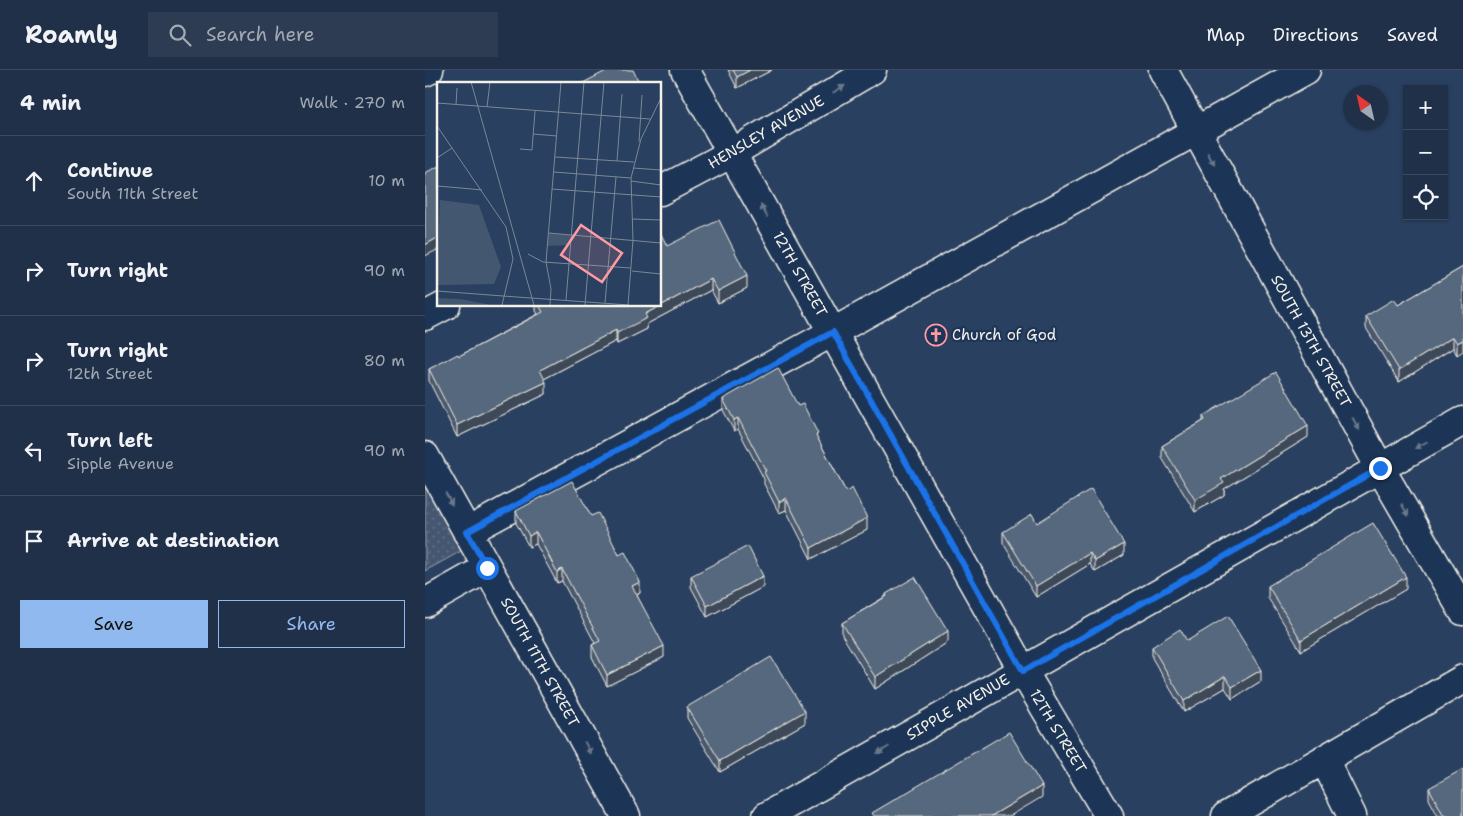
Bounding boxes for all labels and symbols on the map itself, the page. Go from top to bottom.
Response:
inset map [437,82,661,306]
one-way arrow [833,85,846,94]
north arrow [1343,85,1388,130]
street label: HENSLEY AVENUE [704,91,828,173]
one-way arrow [1207,152,1216,165]
one-way arrow [760,204,769,218]
street label: 12TH STREET [768,228,832,320]
street label: SOUTH 13TH STREET [1266,271,1356,411]
church icon: Church of God [924,323,948,347]
place label: Church of God [952,325,1057,345]
one-way arrow [1352,418,1361,431]
one-way arrow [1414,441,1427,450]
route end [1369,457,1392,480]
one-way arrow [445,492,453,506]
one-way arrow [1400,504,1409,517]
route start [476,557,499,580]
street label: SOUTH 11TH STREET [496,594,584,730]
street label: SIPPLE AVENUE [903,669,1013,745]
street label: 12TH STREET [1025,685,1091,777]
one-way arrow [583,741,592,755]
one-way arrow [876,746,891,754]

